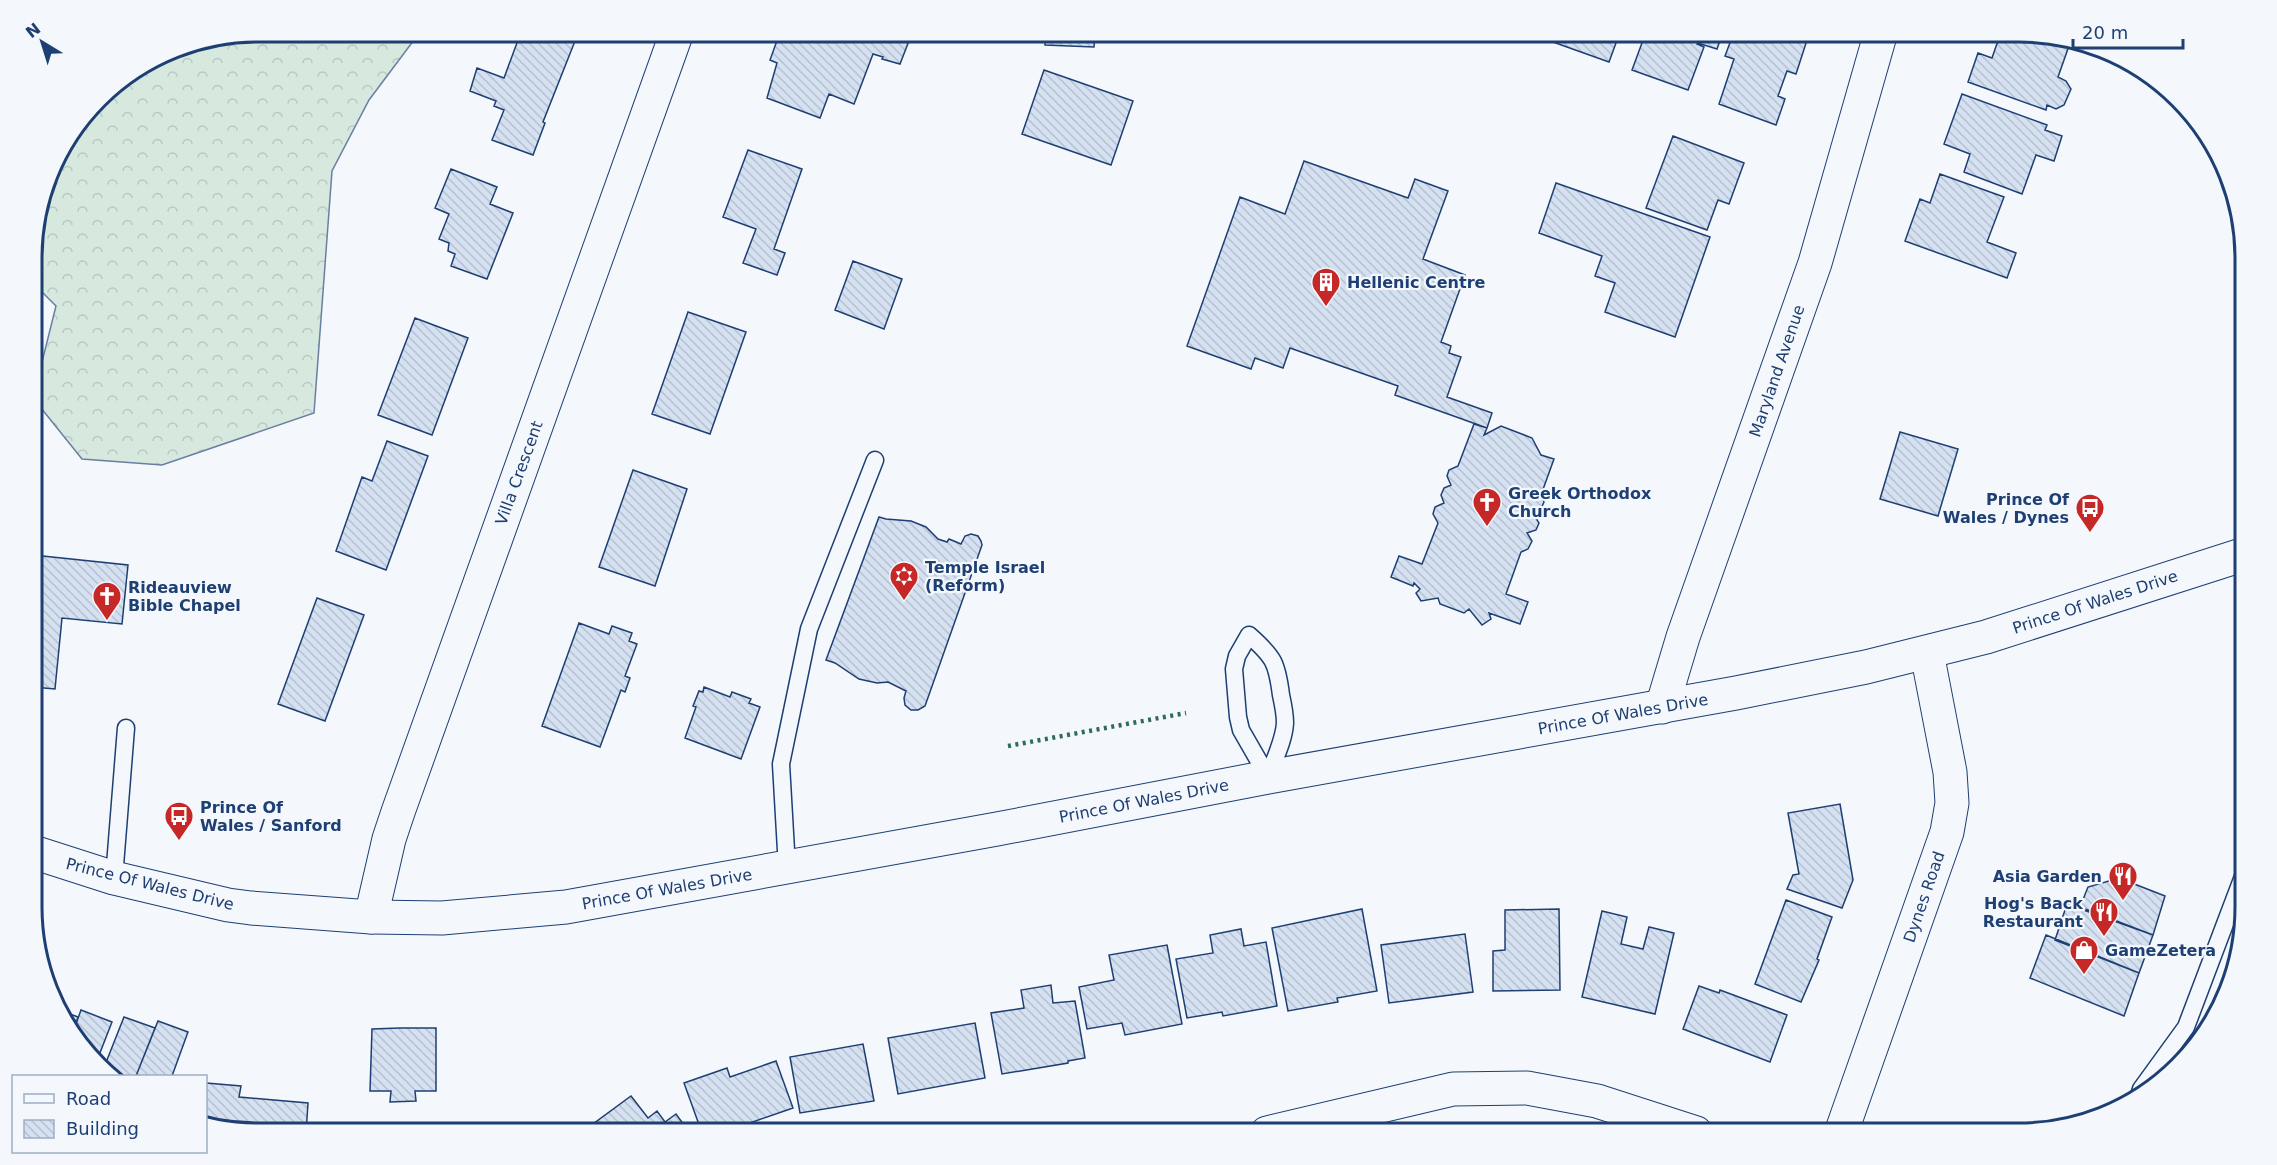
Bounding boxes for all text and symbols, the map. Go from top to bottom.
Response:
north arrow [12,12,72,72]
scale bar [2073,12,2182,50]
text: N [22,19,44,42]
text: 20 m [2082,22,2128,43]
building icon: Hellenic Centre [1310,266,1342,308]
place label: Hellenic Centre [1347,273,1486,292]
street label: Maryland Avenue [1745,302,1809,440]
street label: Villa Crescent [491,418,547,528]
place label: Greek Orthodox Church [1508,484,1652,521]
church icon: Greek Orthodox Church [1471,486,1503,528]
place label: Prince Of Wales / Dynes [1943,490,2070,527]
bus stop icon: Prince Of Wales / Dynes [2074,492,2106,534]
place label: Temple Israel (Reform) [925,558,1045,595]
synagogue icon: Temple Israel (Reform) [888,560,920,602]
street label: Prince Of Wales Drive [2010,566,2180,638]
place label: Rideauview Bible Chapel [128,578,241,615]
church icon: Rideauview Bible Chapel [91,580,123,622]
street label: Prince Of Wales Drive [1536,690,1710,738]
street label: Prince Of Wales Drive [1057,775,1231,827]
place label: Prince Of Wales / Sanford [200,798,342,835]
bus stop icon: Prince Of Wales / Sanford [163,800,195,842]
street label: Dynes Road [1899,849,1949,945]
street label: Prince Of Wales Drive [64,854,236,914]
restaurant icon: Asia Garden [2107,860,2139,902]
street label: Prince Of Wales Drive [580,865,754,913]
place label: Asia Garden [1993,867,2102,886]
place label: Hog's Back Restaurant [1983,894,2083,931]
restaurant icon: Hog's Back Restaurant [2088,896,2120,938]
shop icon: GameZetera [2068,934,2100,976]
place label: GameZetera [2105,941,2216,960]
legend [12,1075,207,1153]
text: Road [66,1088,111,1109]
text: Building [66,1118,139,1139]

